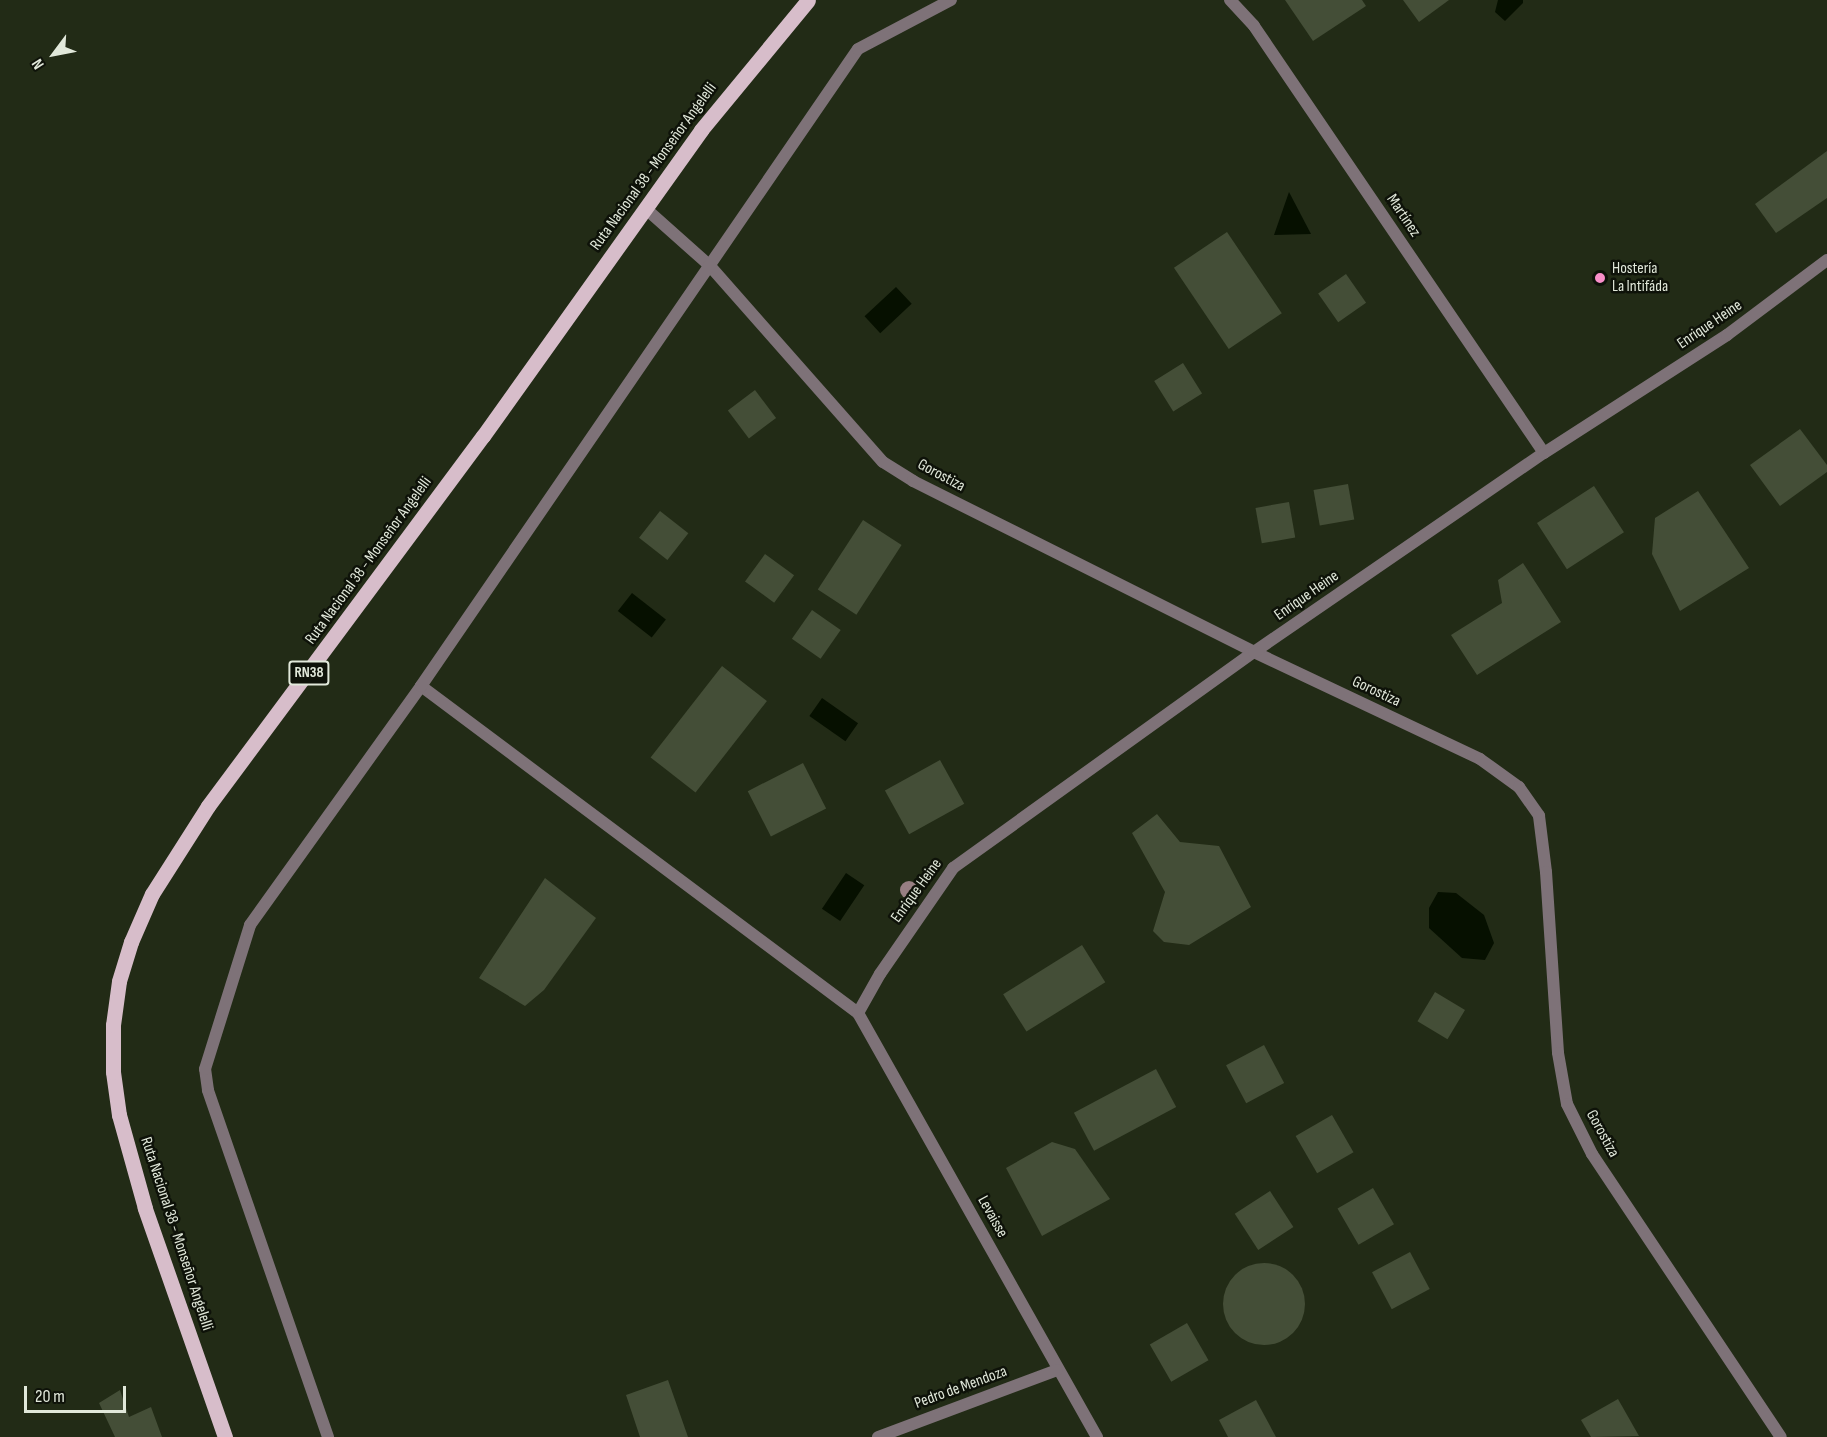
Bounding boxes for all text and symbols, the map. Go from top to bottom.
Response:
north arrow [24,24,84,84]
text: N [28,55,49,72]
street label: Ruta Nacional 38 - Monseñor Angelelli [587,80,721,254]
street label: Martínez [1382,191,1424,241]
place label: Hostería La Intifáda [1612,259,1668,297]
marker: Hostería La Intifáda [1593,271,1607,285]
street label: Enrique Heine [1674,296,1746,354]
street label: Gorostiza [914,456,968,496]
street label: Ruta Nacional 38 - Monseñor Angelelli [302,474,436,648]
street label: Enrique Heine [1271,567,1343,625]
road number: RN38 [288,661,330,685]
street label: Gorostiza [1349,672,1403,712]
street label: Enrique Heine [887,855,947,927]
street label: Gorostiza [1581,1107,1623,1161]
street label: Ruta Nacional 38 - Monseñor Angelelli [136,1135,216,1333]
street label: Levaisse [973,1193,1011,1241]
street label: Pedro de Mendoza [912,1362,1010,1414]
scale bar [27,1374,129,1412]
text: 20 m [35,1386,65,1407]

